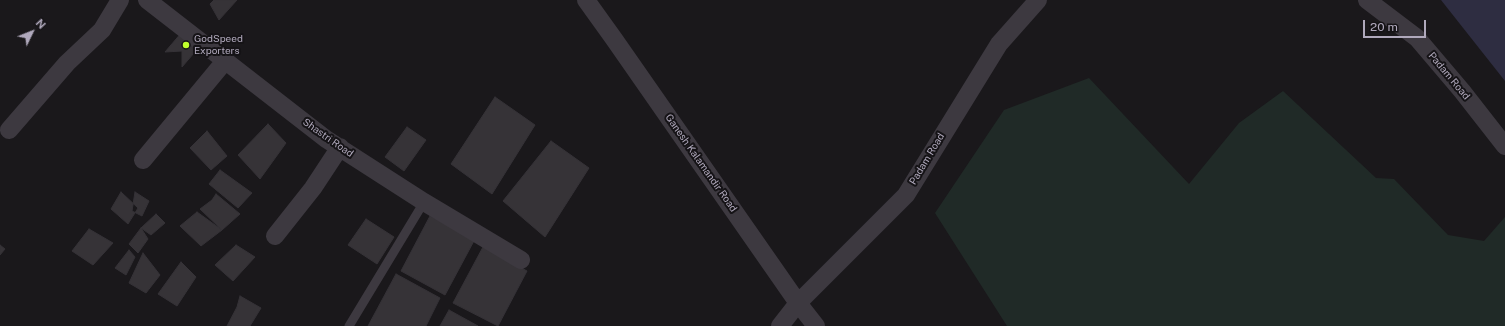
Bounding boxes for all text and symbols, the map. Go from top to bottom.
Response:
north arrow [12,12,52,52]
scale bar [1365,12,1428,38]
text: N [33,17,48,31]
text: 20 m [1370,20,1398,34]
place label: GodSpeed Exporters [194,33,243,56]
marker: GodSpeed Exporters [181,40,191,50]
street label: Padam Road [1426,50,1472,102]
street label: Ganesh Kalamandir Road [663,112,739,214]
street label: Shastri Road [300,116,356,160]
street label: Padam Road [907,131,947,187]

